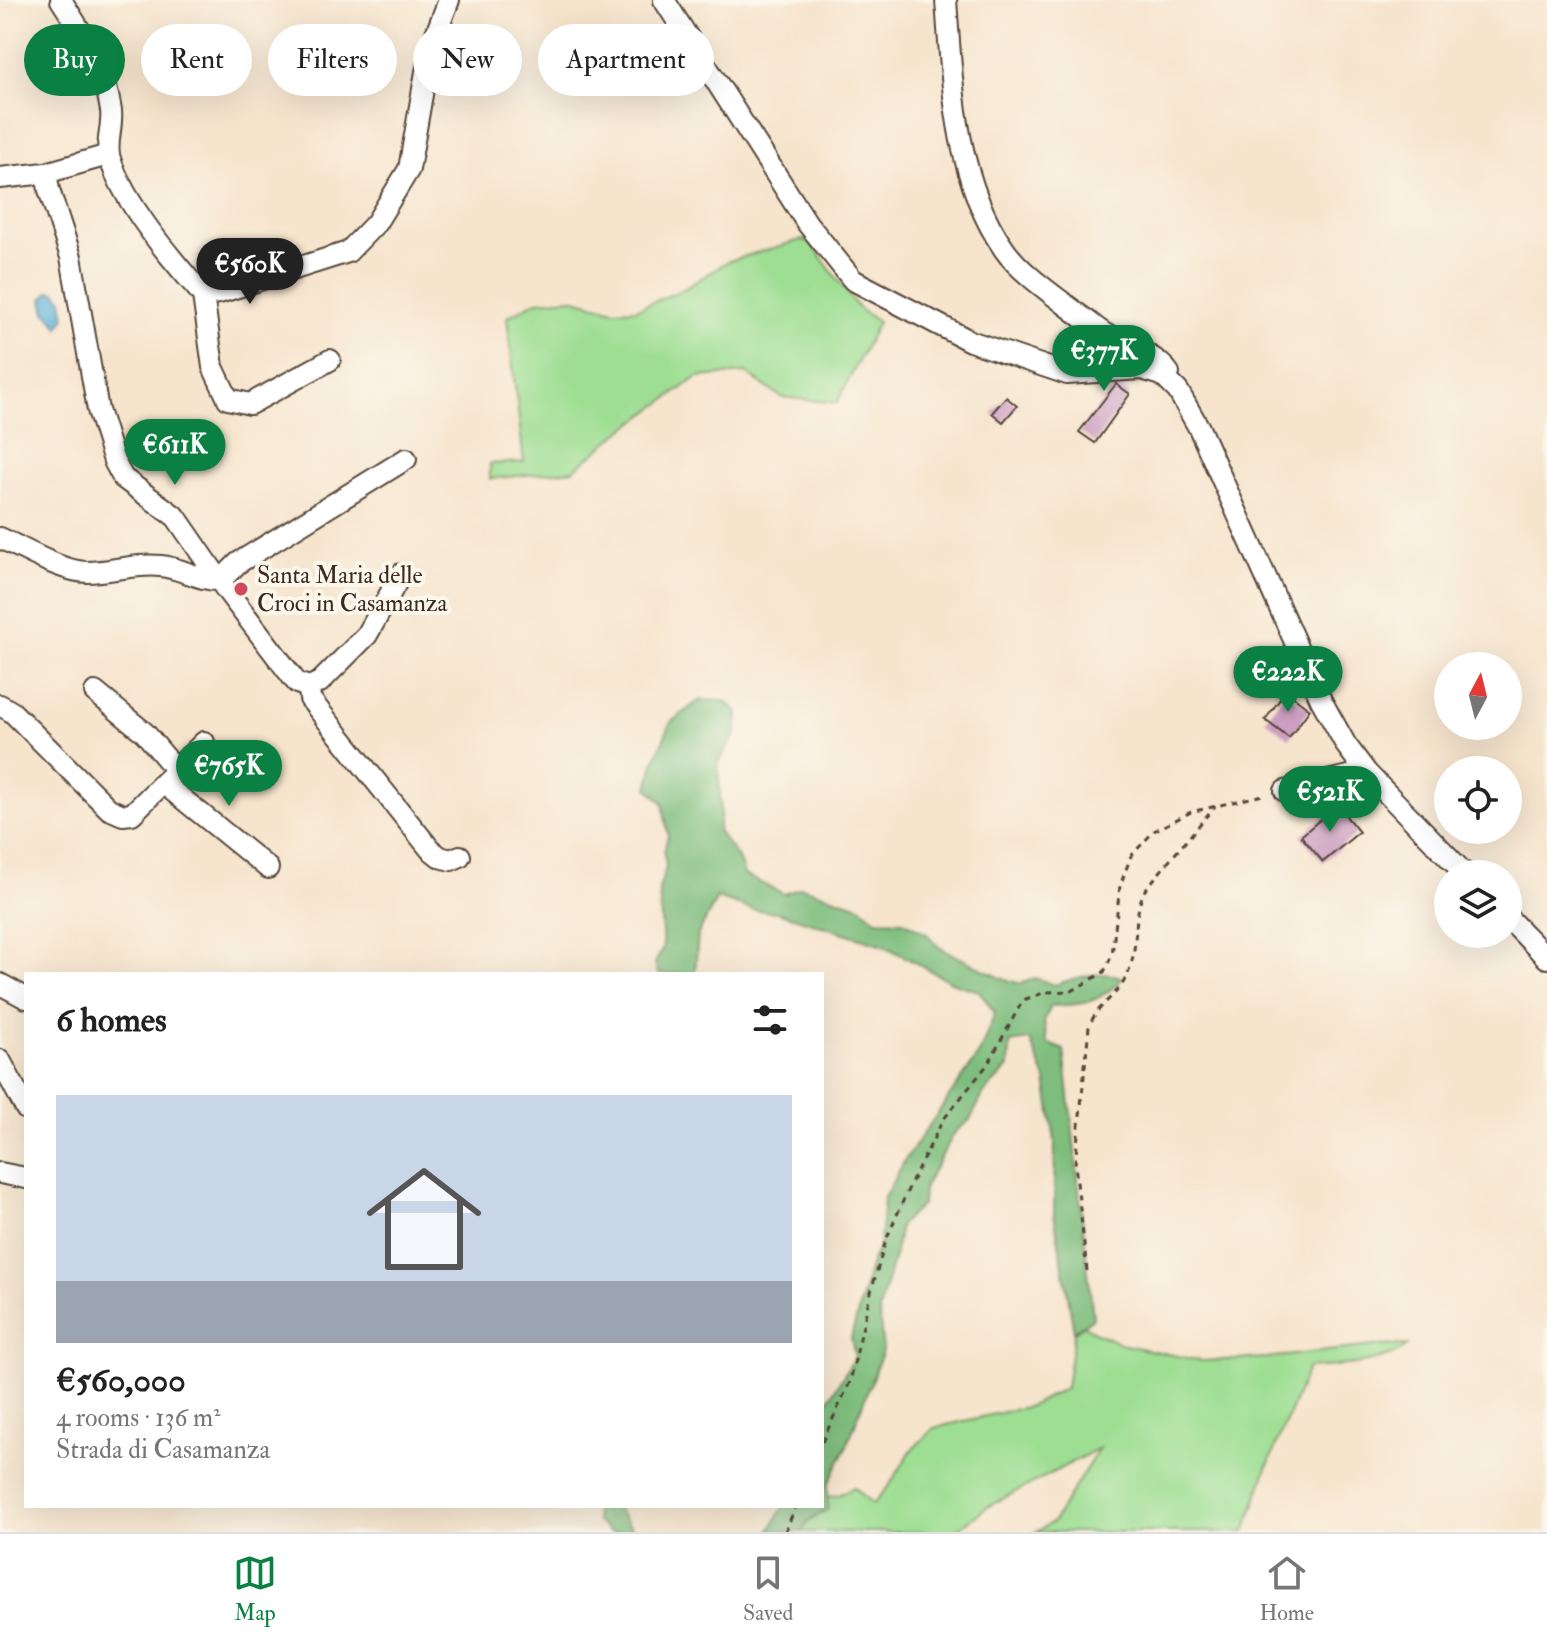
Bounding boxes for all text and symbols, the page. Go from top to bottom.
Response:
chip: Buy [24,24,125,96]
chip: Rent [141,24,252,96]
chip: Filters [268,24,397,96]
chip: New [413,24,522,96]
chip: Apartment [538,24,714,96]
pin: €560K [194,238,306,306]
text: €560K [214,248,286,280]
pin: €377K [1048,325,1160,393]
text: €377K [1070,335,1138,367]
pin: €611K [119,419,231,487]
text: €611K [143,429,207,461]
place label: Santa Maria delle Croci in Casamanza [257,560,449,619]
marker: Santa Maria delle Croci in Casamanza [232,580,250,598]
pin: €222K [1232,646,1344,714]
north arrow [1434,652,1522,740]
map controls [1434,652,1522,948]
text: €222K [1252,656,1324,688]
pin: €765K [173,740,285,808]
text: €765K [194,750,264,782]
button: locate [1434,756,1522,844]
pin: €521K [1274,766,1386,834]
text: €521K [1296,776,1364,808]
button: layers [1434,860,1522,948]
icon: filters [748,998,792,1042]
text: 6 homes [56,999,167,1042]
icon: home [352,1147,496,1291]
text: €560,000 [56,1359,186,1402]
text: 4 rooms · 136 m² [56,1402,221,1434]
text: Strada di Casamanza [56,1434,270,1466]
tab: Map [233,1551,277,1627]
tab: Saved [743,1551,793,1627]
tab: Home [1259,1551,1314,1627]

